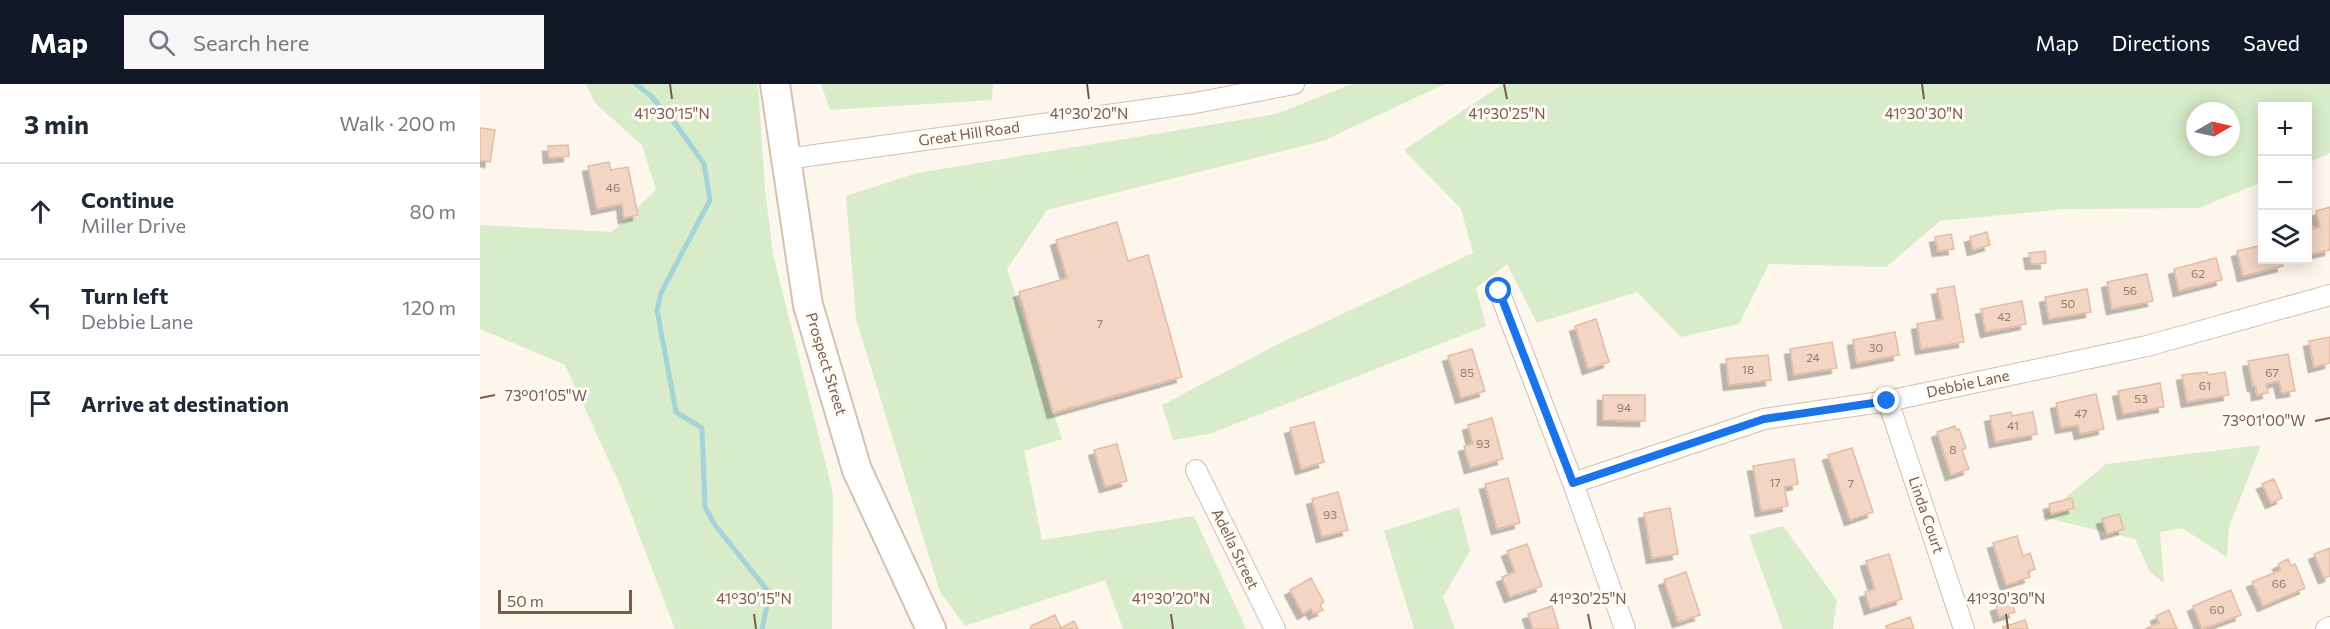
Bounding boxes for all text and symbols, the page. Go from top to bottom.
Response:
search box [124,15,544,69]
text: Map [30,25,88,59]
icon: search [145,26,178,59]
text: Search here [193,29,309,56]
text: Map [2036,30,2079,55]
text: Directions [2112,30,2210,55]
text: Saved [2243,30,2300,55]
north arrow [2186,102,2240,156]
map controls [2258,102,2312,264]
button: + [2258,102,2312,156]
text: 41°30'15"N [634,104,710,122]
text: 41°30'20"N [1050,104,1128,122]
text: 41°30'25"N [1468,104,1546,122]
text: 41°30'30"N [1885,104,1963,122]
text: 3 min [24,108,89,139]
text: Walk · 200 m [339,111,456,135]
street label: Great Hill Road [917,117,1021,149]
button: − [2258,156,2312,210]
house number: 46 [606,180,620,194]
text: Continue [81,186,174,213]
icon: ahead [24,195,57,228]
text: 80 m [410,199,456,223]
button: layers [2258,210,2312,264]
text: Miller Drive [81,213,186,237]
house number: 62 [2191,266,2205,280]
route start [1485,277,1511,303]
text: Turn left [81,282,168,309]
house number: 56 [2123,283,2137,297]
icon: left [24,291,57,324]
text: 120 m [402,295,456,319]
house number: 50 [2061,296,2076,310]
text: Debbie Lane [81,309,193,333]
house number: 42 [1997,309,2011,323]
street label: Prospect Street [803,310,851,417]
house number: 7 [1097,316,1103,330]
house number: 30 [1869,340,1884,354]
house number: 24 [1806,350,1820,364]
house number: 18 [1742,362,1754,376]
house number: 85 [1460,365,1474,379]
street label: Debbie Lane [1925,365,2011,401]
house number: 67 [2265,365,2279,379]
house number: 61 [2199,378,2211,392]
text: 73°01'05"W [505,386,587,404]
icon: arrive [24,387,57,420]
route end [1873,387,1899,413]
text: Arrive at destination [81,390,289,417]
house number: 53 [2134,391,2148,405]
house number: 94 [1617,400,1631,414]
house number: 47 [2074,406,2088,420]
text: 73°01'00"W [2222,411,2306,429]
house number: 41 [2007,418,2019,432]
house number: 93 [1476,436,1490,450]
house number: 8 [1949,442,1957,456]
street label: Linda Court [1905,474,1949,556]
house number: 17 [1769,475,1781,489]
house number: 7 [1848,476,1854,490]
street label: Adella Street [1209,505,1263,592]
house number: 93 [1323,507,1337,521]
house number: 66 [2272,576,2286,590]
scale bar [498,587,632,614]
text: 41°30'15"N [716,589,792,607]
text: 41°30'20"N [1132,589,1210,607]
text: 41°30'25"N [1549,589,1627,607]
text: 41°30'30"N [1967,589,2045,607]
text: 50 m [507,591,544,610]
house number: 60 [2209,602,2225,616]

